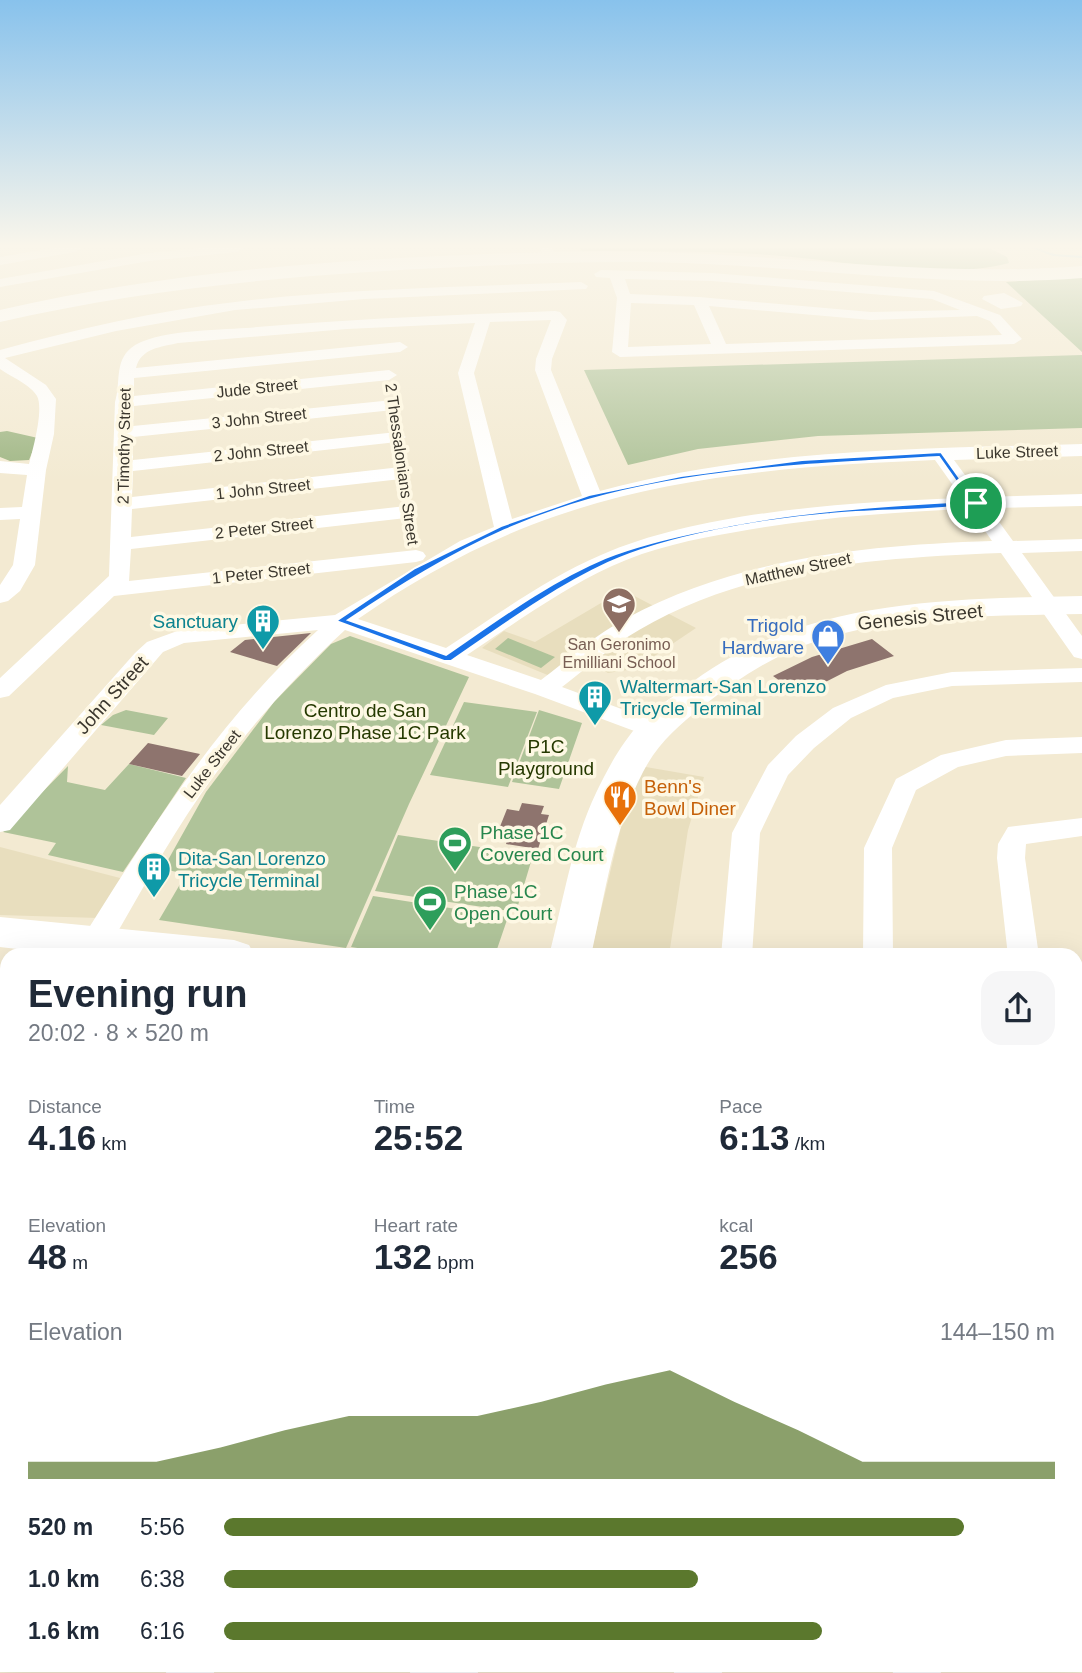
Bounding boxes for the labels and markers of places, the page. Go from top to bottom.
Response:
pin [946,473,1006,533]
school or university icon: San Geronimo Emilliani School [600,585,638,634]
building icon: Sanctuary [244,602,282,651]
place label: Sanctuary [152,611,238,632]
place label: Trigold Hardware [722,615,804,658]
shop icon: Trigold Hardware [809,617,847,666]
place label: San Geronimo Emilliani School [563,636,675,671]
place label: Waltermart-San Lorenzo Tricycle Terminal [620,676,826,719]
building icon: Waltermart-San Lorenzo Tricycle Terminal [576,678,614,727]
place label: Benn's Bowl Diner [644,776,737,819]
restaurant icon: Benn's Bowl Diner [601,778,639,827]
place label: Phase 1C Covered Court [480,822,604,865]
sports icon: Phase 1C Covered Court [436,824,474,873]
place label: Dita-San Lorenzo Tricycle Terminal [178,848,326,891]
building icon: Dita-San Lorenzo Tricycle Terminal [135,850,173,899]
place label: Phase 1C Open Court [454,881,553,924]
sports icon: Phase 1C Open Court [411,883,449,932]

